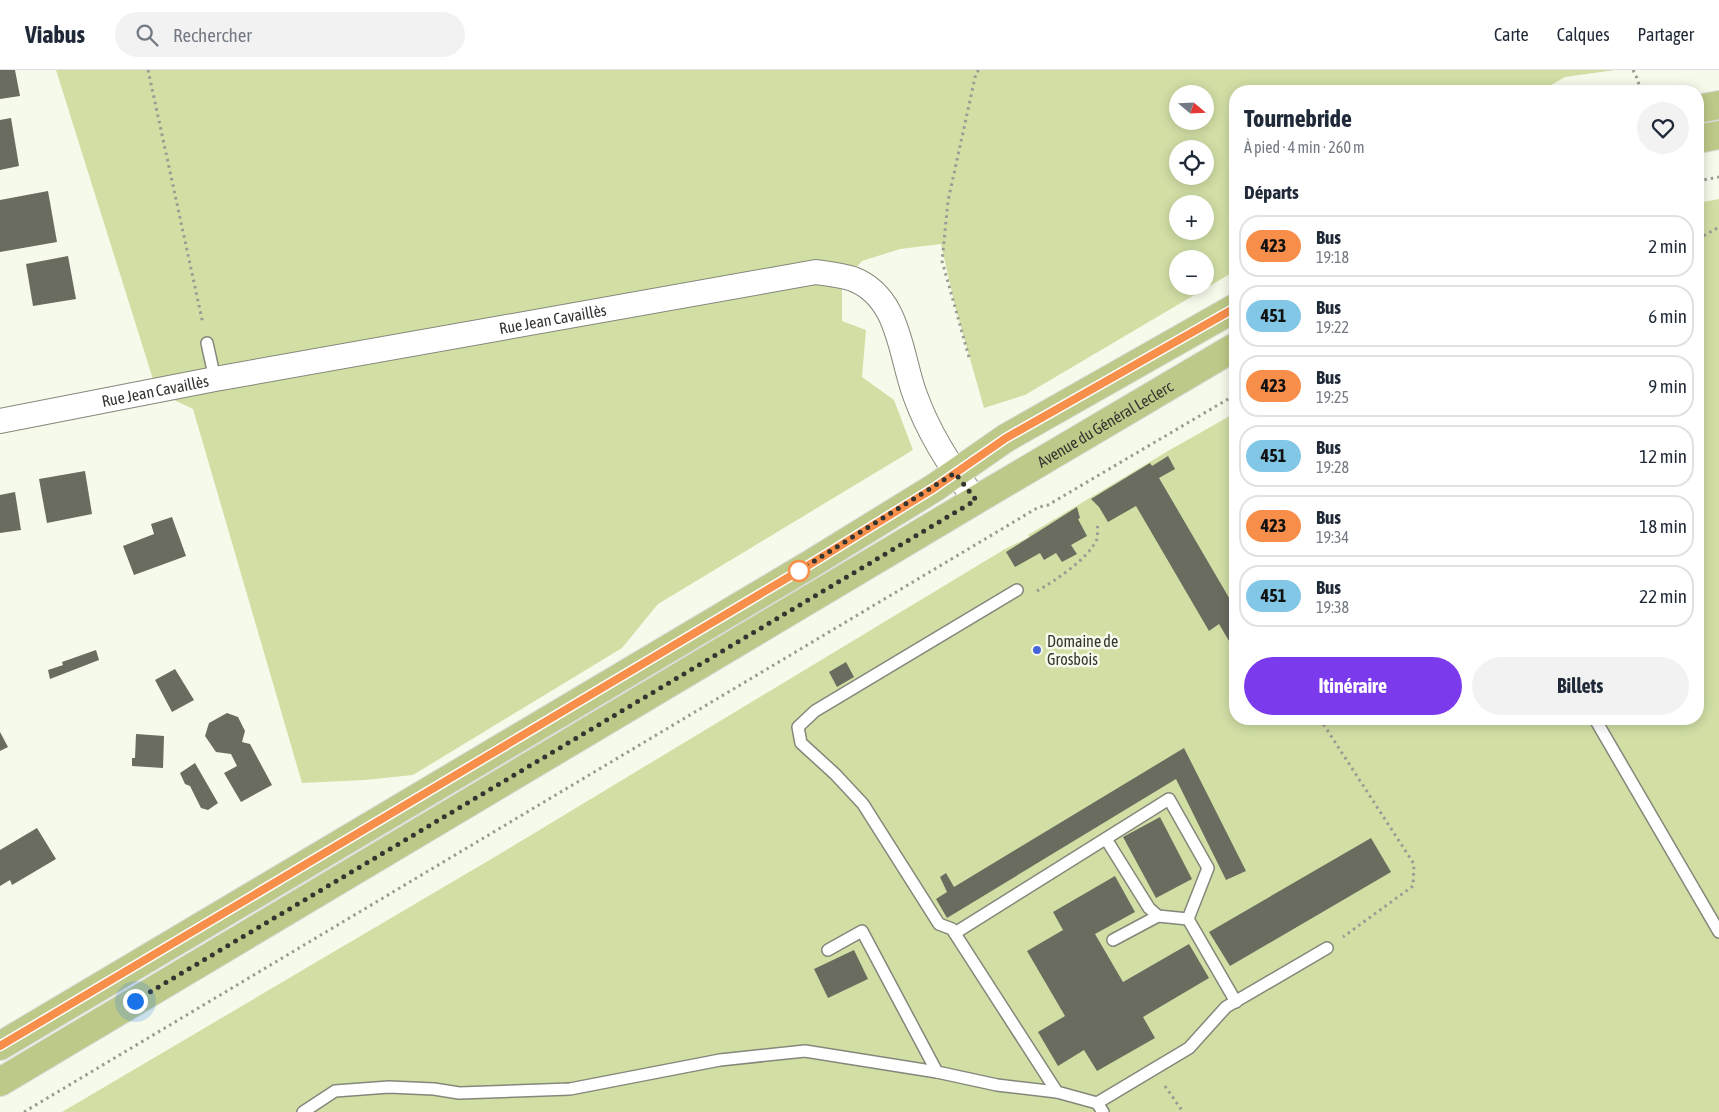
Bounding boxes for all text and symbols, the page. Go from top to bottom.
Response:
search box [115,12,465,57]
text: Viabus [25,21,85,48]
icon: search [133,21,161,49]
text: Rechercher [173,24,252,46]
text: Carte [1494,24,1529,45]
text: Calques [1557,24,1610,45]
text: Partager [1638,24,1694,45]
north arrow [1169,85,1214,130]
map controls [1169,85,1214,295]
button: heart [1637,102,1689,154]
text: Tournebride [1244,105,1352,132]
text: À pied · 4 min · 260 m [1244,138,1365,156]
button: locate [1169,140,1214,185]
text: Départs [1244,181,1299,203]
button: + [1169,195,1214,240]
text: Bus [1316,226,1341,248]
text: 423 [1261,235,1286,256]
text: 2 min [1648,235,1687,257]
text: 19:18 [1316,248,1349,266]
button: − [1169,250,1214,295]
text: Bus [1316,296,1341,318]
street label: Rue Jean Cavaillès [498,300,608,337]
text: 451 [1261,305,1286,326]
text: 6 min [1648,305,1687,327]
text: 19:22 [1316,318,1349,336]
text: Bus [1316,366,1341,388]
street label: Rue Jean Cavaillès [100,371,210,410]
text: 423 [1261,375,1286,396]
text: 9 min [1648,375,1687,397]
street label: Avenue du Général Leclerc [1034,377,1176,471]
text: 19:25 [1316,388,1349,406]
text: Bus [1316,436,1341,458]
text: 451 [1261,445,1286,466]
text: 12 min [1639,445,1687,467]
text: 19:28 [1316,458,1349,476]
text: Bus [1316,506,1341,528]
text: 423 [1261,515,1286,536]
text: 18 min [1639,515,1687,537]
text: 19:34 [1316,528,1349,546]
unlabelled marker [788,560,810,582]
text: Bus [1316,576,1341,598]
text: 451 [1261,585,1286,606]
text: 22 min [1639,585,1687,607]
text: 19:38 [1316,598,1349,616]
place label: Domaine de Grosbois [1047,632,1118,668]
marker: Domaine de Grosbois [1031,644,1043,656]
button: Itinéraire [1244,657,1462,715]
button: Billets [1472,657,1689,715]
your location [123,989,148,1014]

